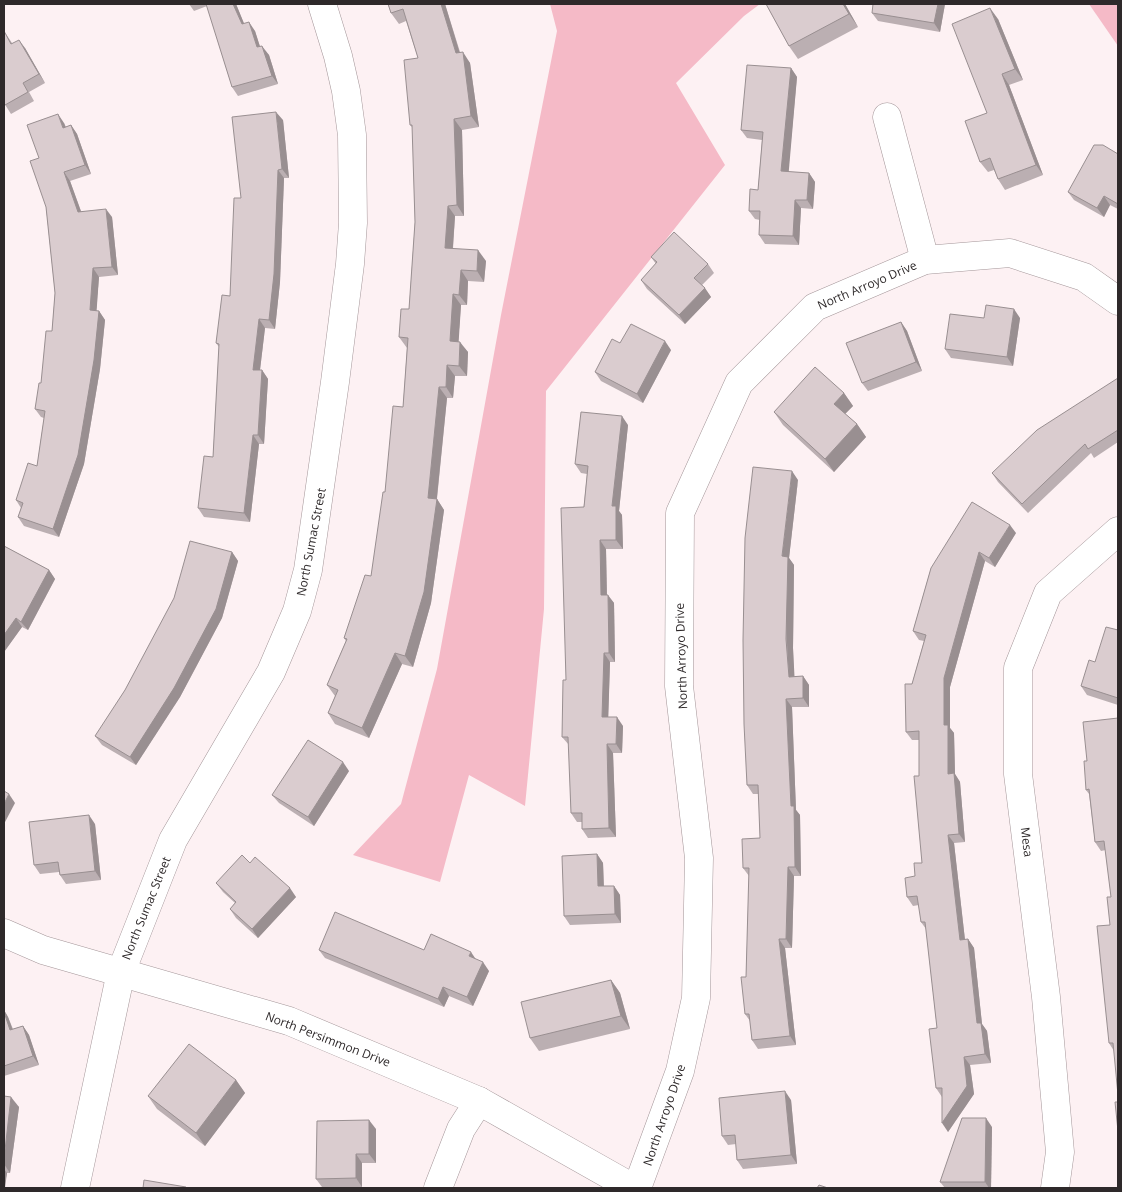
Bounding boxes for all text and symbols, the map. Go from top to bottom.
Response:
street label: North Arroyo Drive [815,256,919,314]
street label: North Sumac Street [292,486,330,598]
street label: North Arroyo Drive [671,602,691,709]
street label: Mesa [1017,826,1037,858]
street label: North Sumac Street [118,854,174,962]
street label: North Persimmon Drive [263,1007,393,1071]
street label: North Arroyo Drive [639,1062,689,1168]

